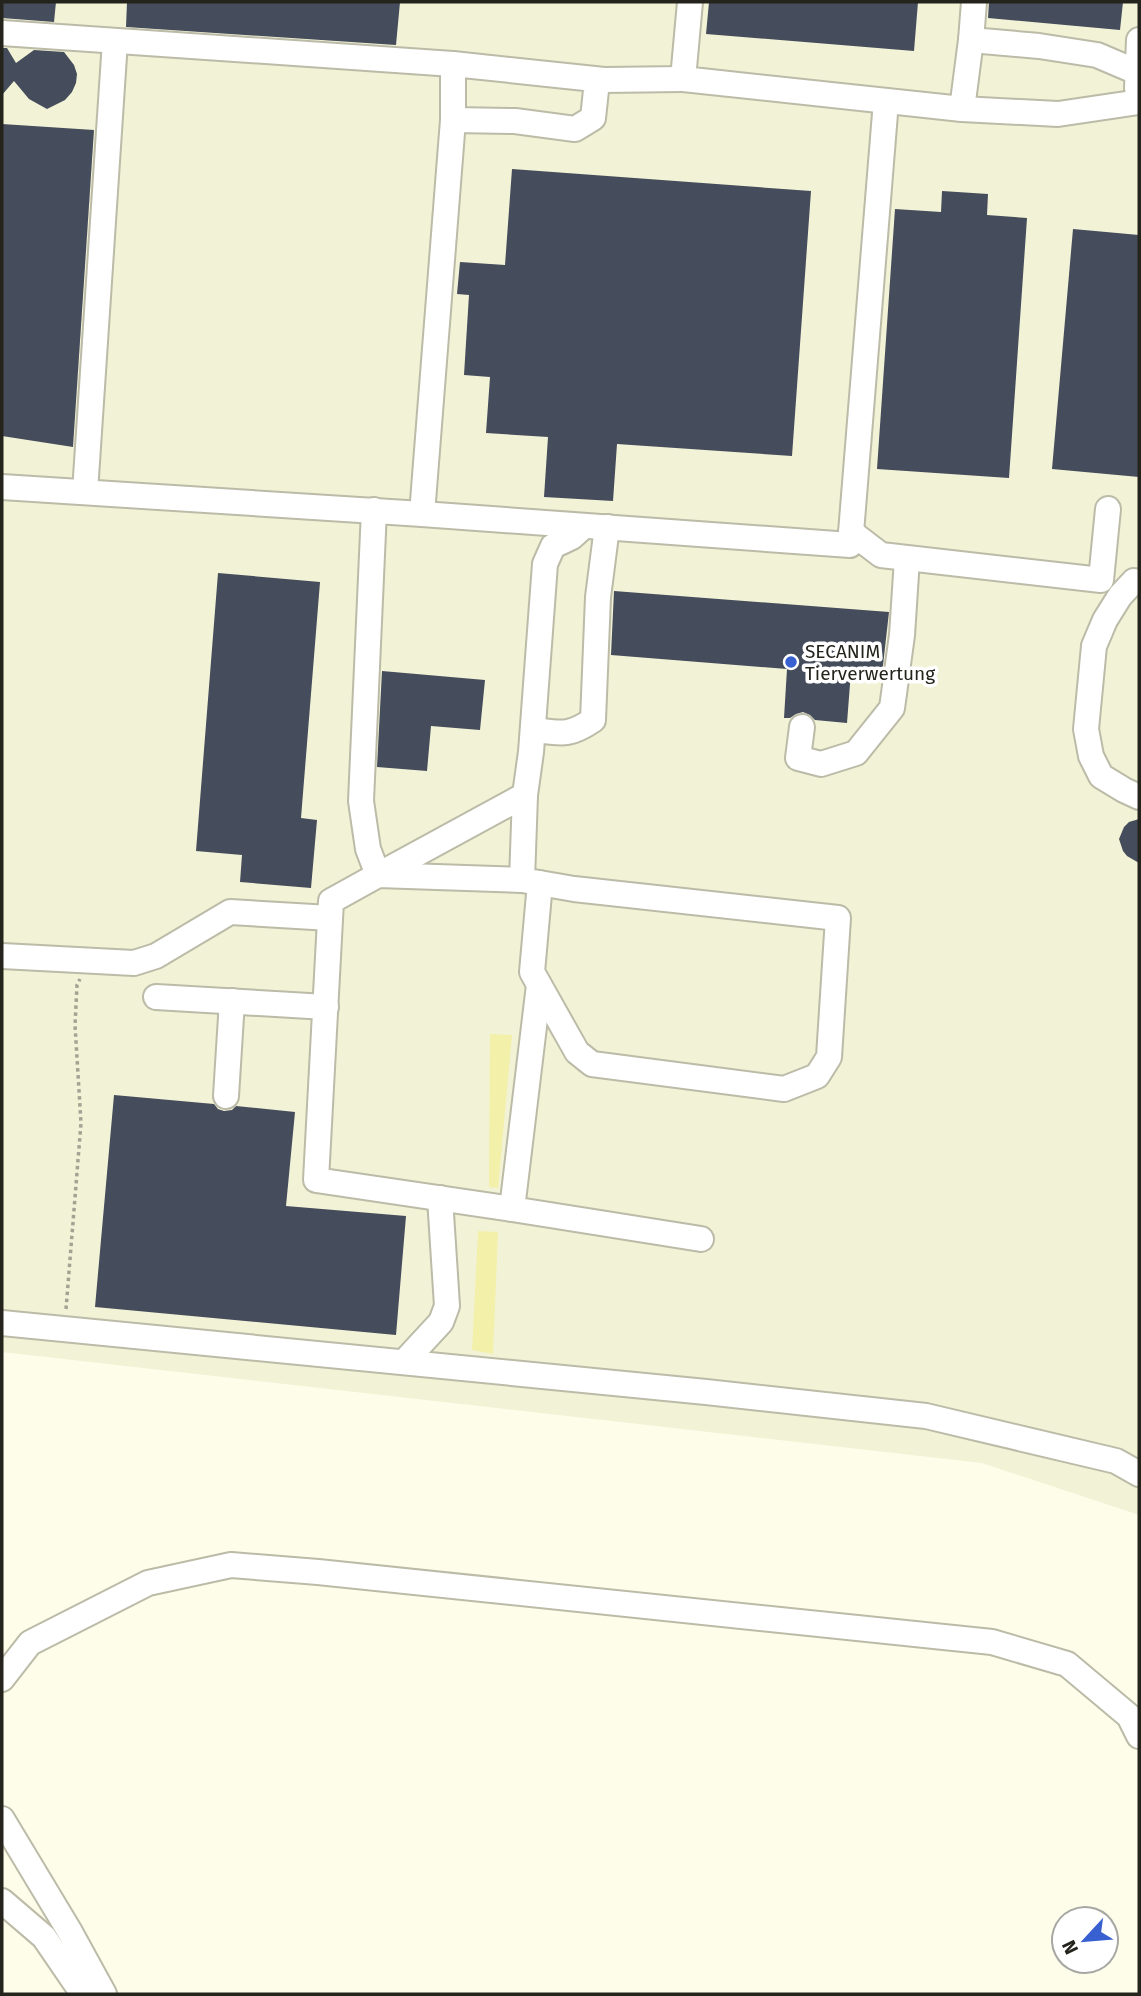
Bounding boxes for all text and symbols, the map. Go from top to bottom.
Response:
place label: SECANIM Tierverwertung [805,640,935,685]
marker: SECANIM Tierverwertung [783,654,799,670]
north arrow [1050,1905,1120,1975]
text: N [1057,1937,1083,1958]

